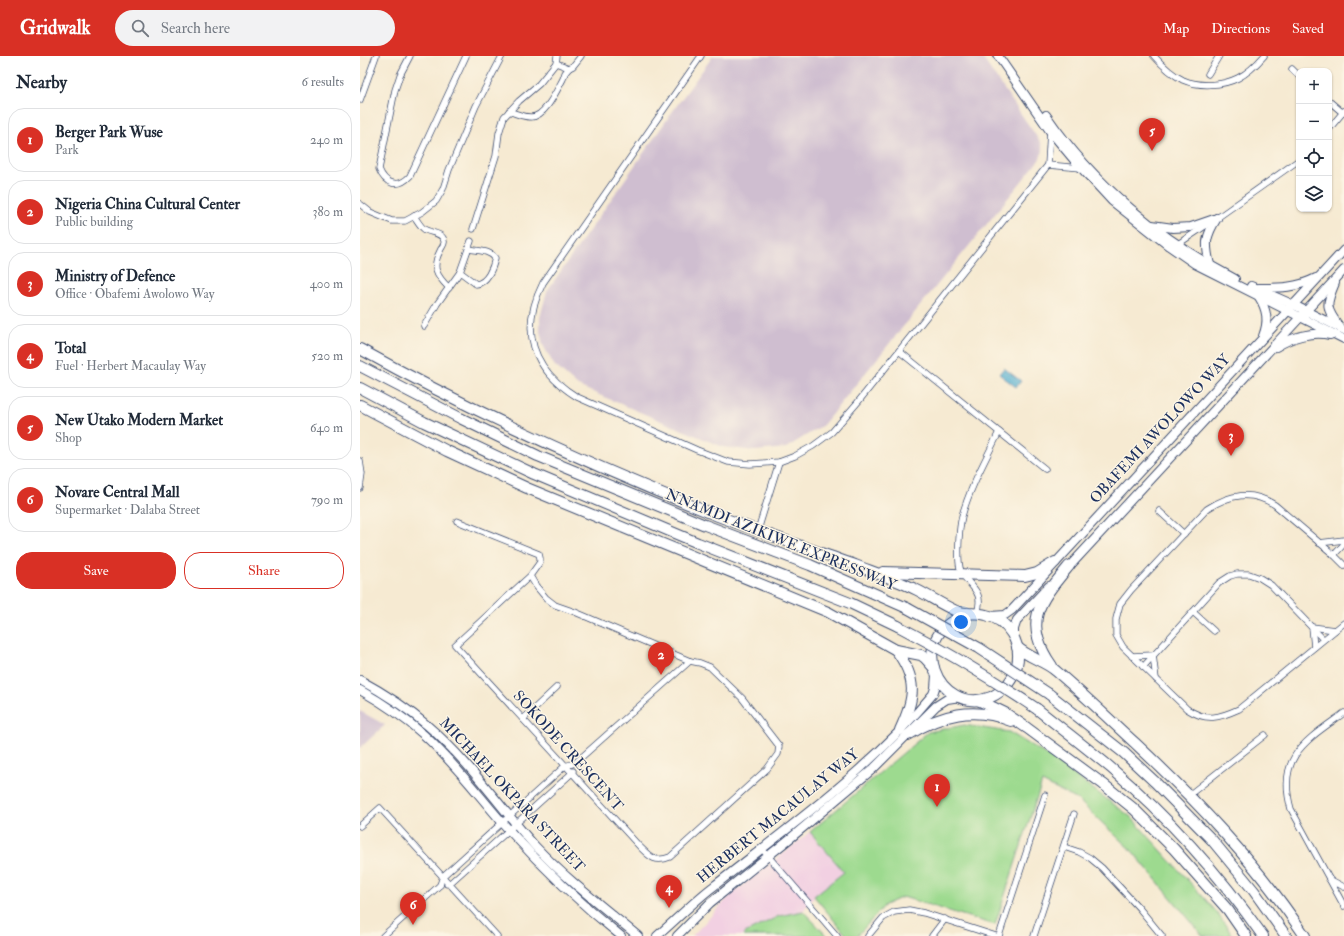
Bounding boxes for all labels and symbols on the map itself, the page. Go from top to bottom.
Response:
pin: 5 [1139,118,1165,151]
street label: OBAFEMI AWOLOWO WAY [1086,350,1235,508]
pin: 3 [1218,423,1244,456]
street label: NNAMDI AZIKIWE EXPRESSWAY [663,485,900,595]
your location [951,612,971,632]
pin: 2 [648,642,674,675]
street label: SOKODE CRESCENT [509,687,627,815]
street label: MICHAEL OKPARA STREET [435,714,589,876]
street label: HERBERT MACAULAY WAY [693,744,863,887]
pin: 1 [924,774,950,807]
pin: 4 [656,875,682,908]
pin: 6 [400,892,426,925]

